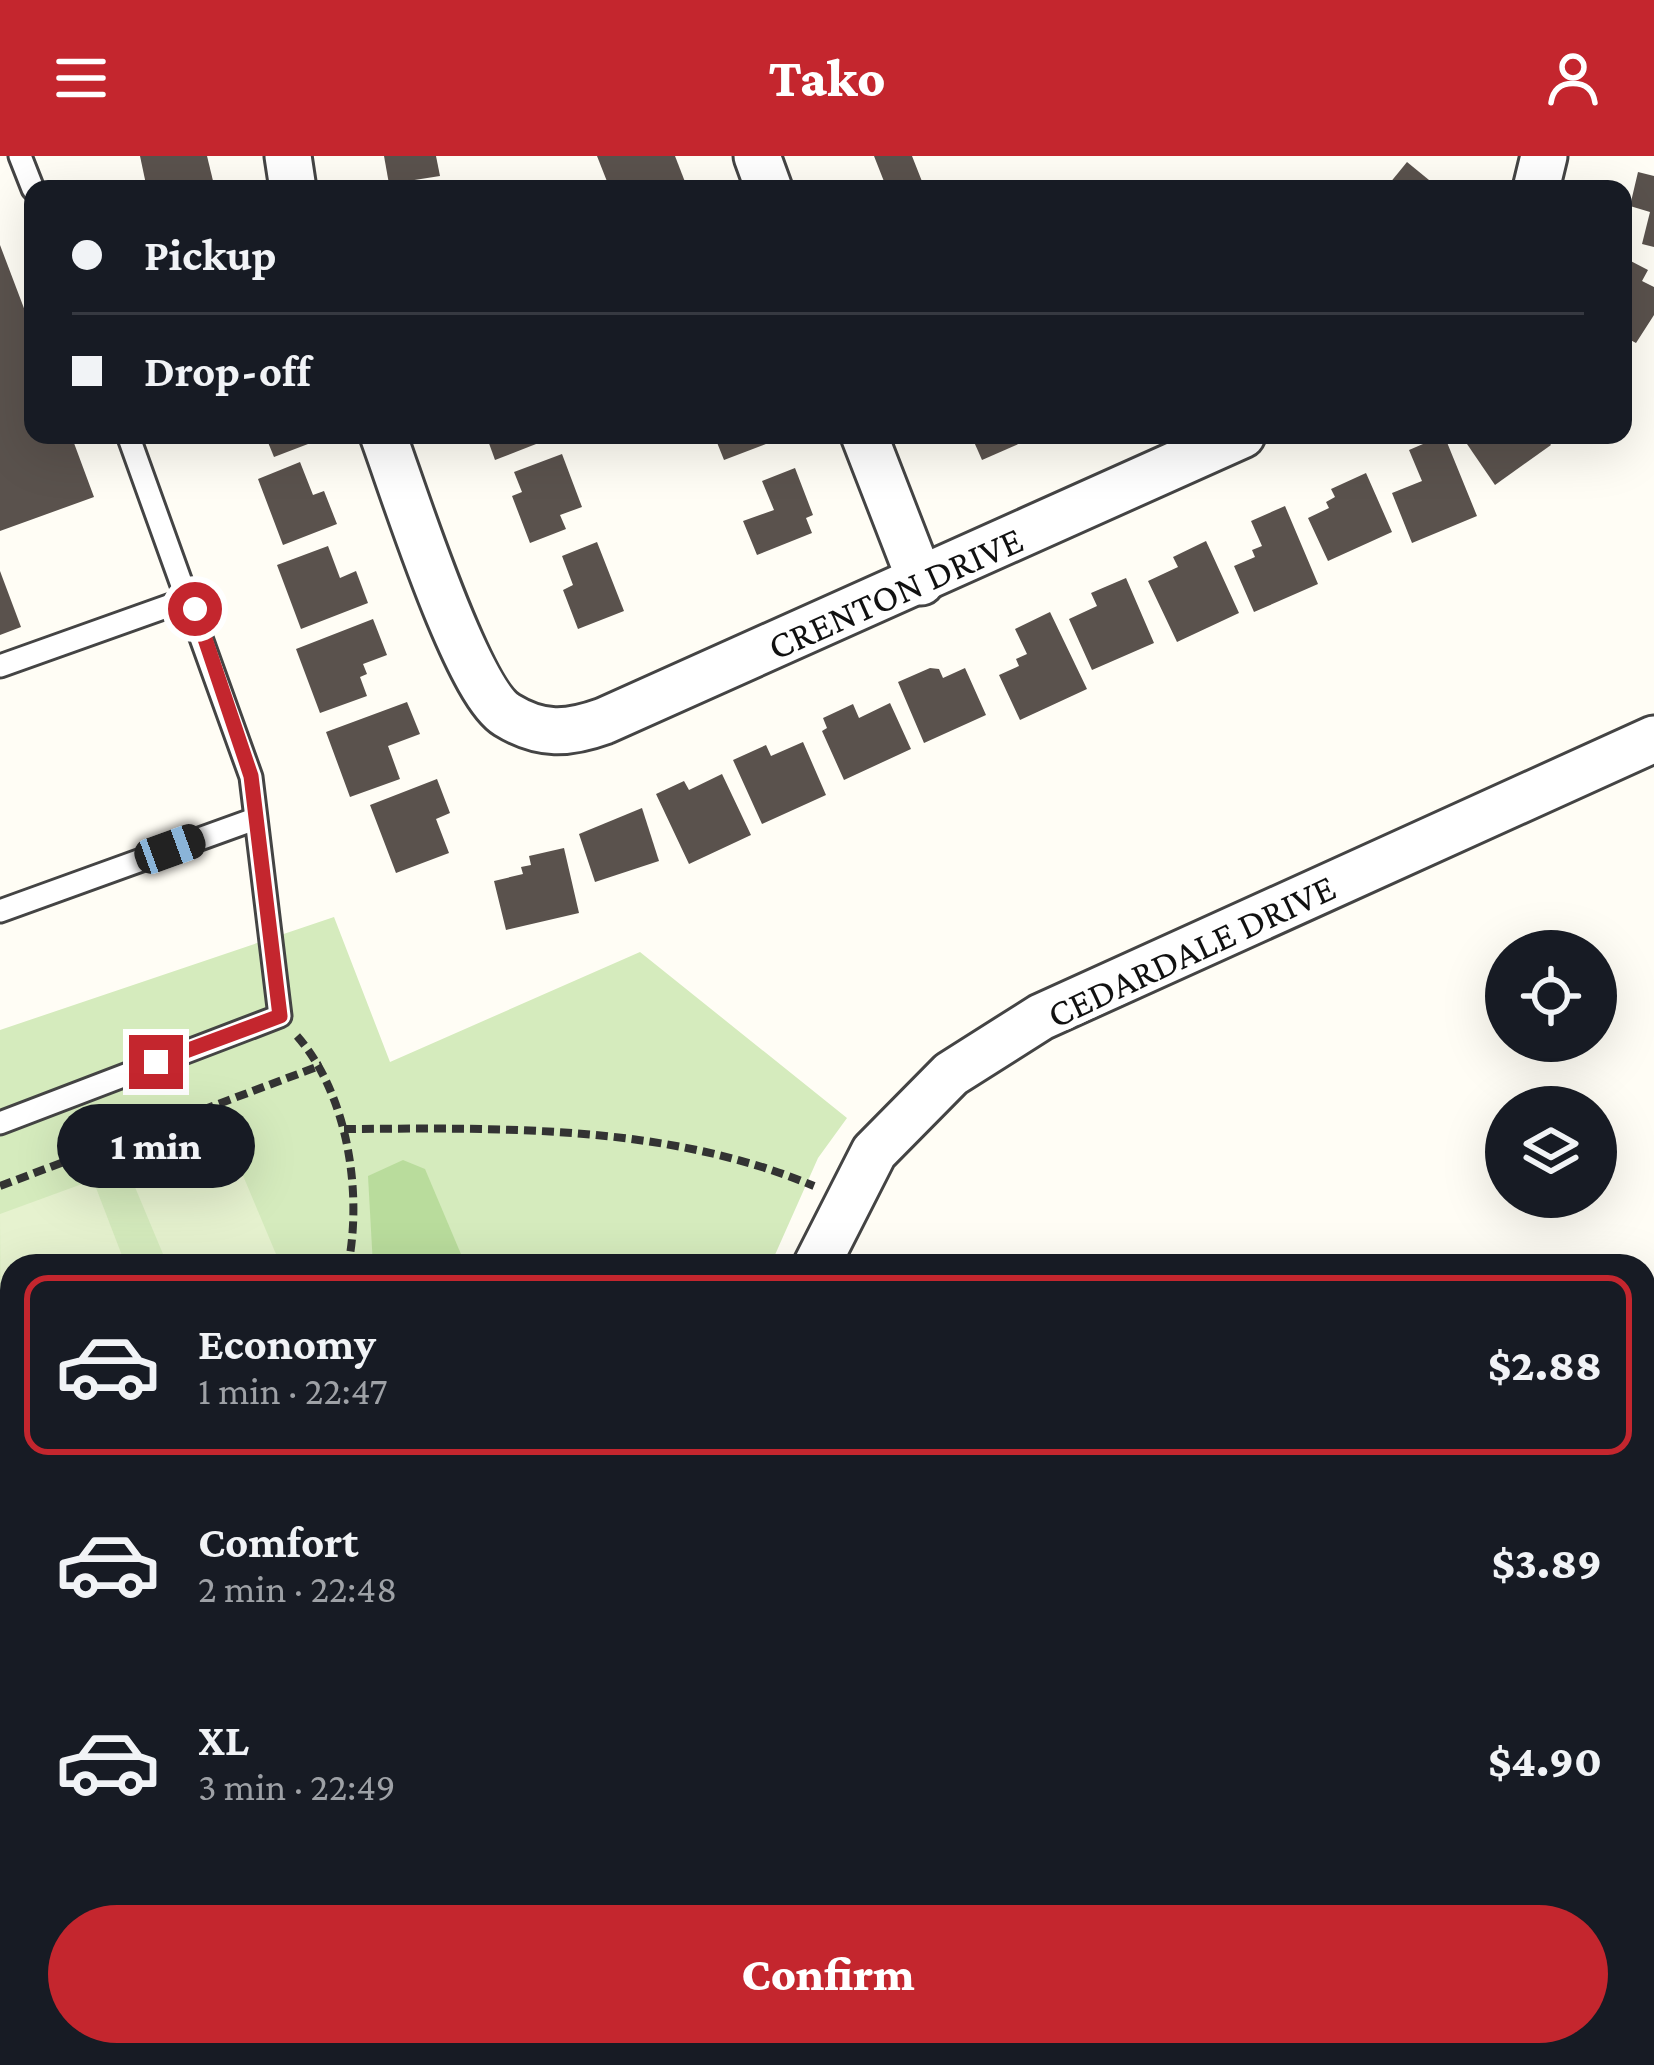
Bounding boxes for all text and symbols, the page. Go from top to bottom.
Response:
icon: menu [48,45,114,111]
icon: person [1540,45,1606,111]
text: Tako [768,48,886,108]
text: Pickup [144,230,277,280]
text: Drop-off [144,346,311,396]
street label: CRENTON DRIVE [761,517,1029,668]
route start [168,582,222,636]
car [130,820,210,878]
street label: CEDARDALE DRIVE [1041,865,1342,1036]
map controls [1485,930,1617,1218]
button: locate [1485,930,1617,1062]
route end [129,1035,183,1089]
button: layers [1485,1086,1617,1218]
callout: 1 min [57,1104,255,1188]
text: 1 min [110,1124,202,1167]
icon: car [54,1311,162,1419]
text: Economy [198,1319,376,1369]
text: $2.88 [1488,1340,1602,1390]
text: 1 min · 22:47 [198,1369,388,1412]
icon: car [54,1509,162,1617]
text: Comfort [198,1517,359,1567]
text: $3.89 [1492,1538,1602,1588]
text: 2 min · 22:48 [198,1567,397,1610]
icon: car [54,1707,162,1815]
text: XL [198,1715,249,1765]
text: $4.90 [1488,1736,1602,1786]
text: 3 min · 22:49 [198,1765,396,1808]
button: Confirm [48,1905,1608,2043]

